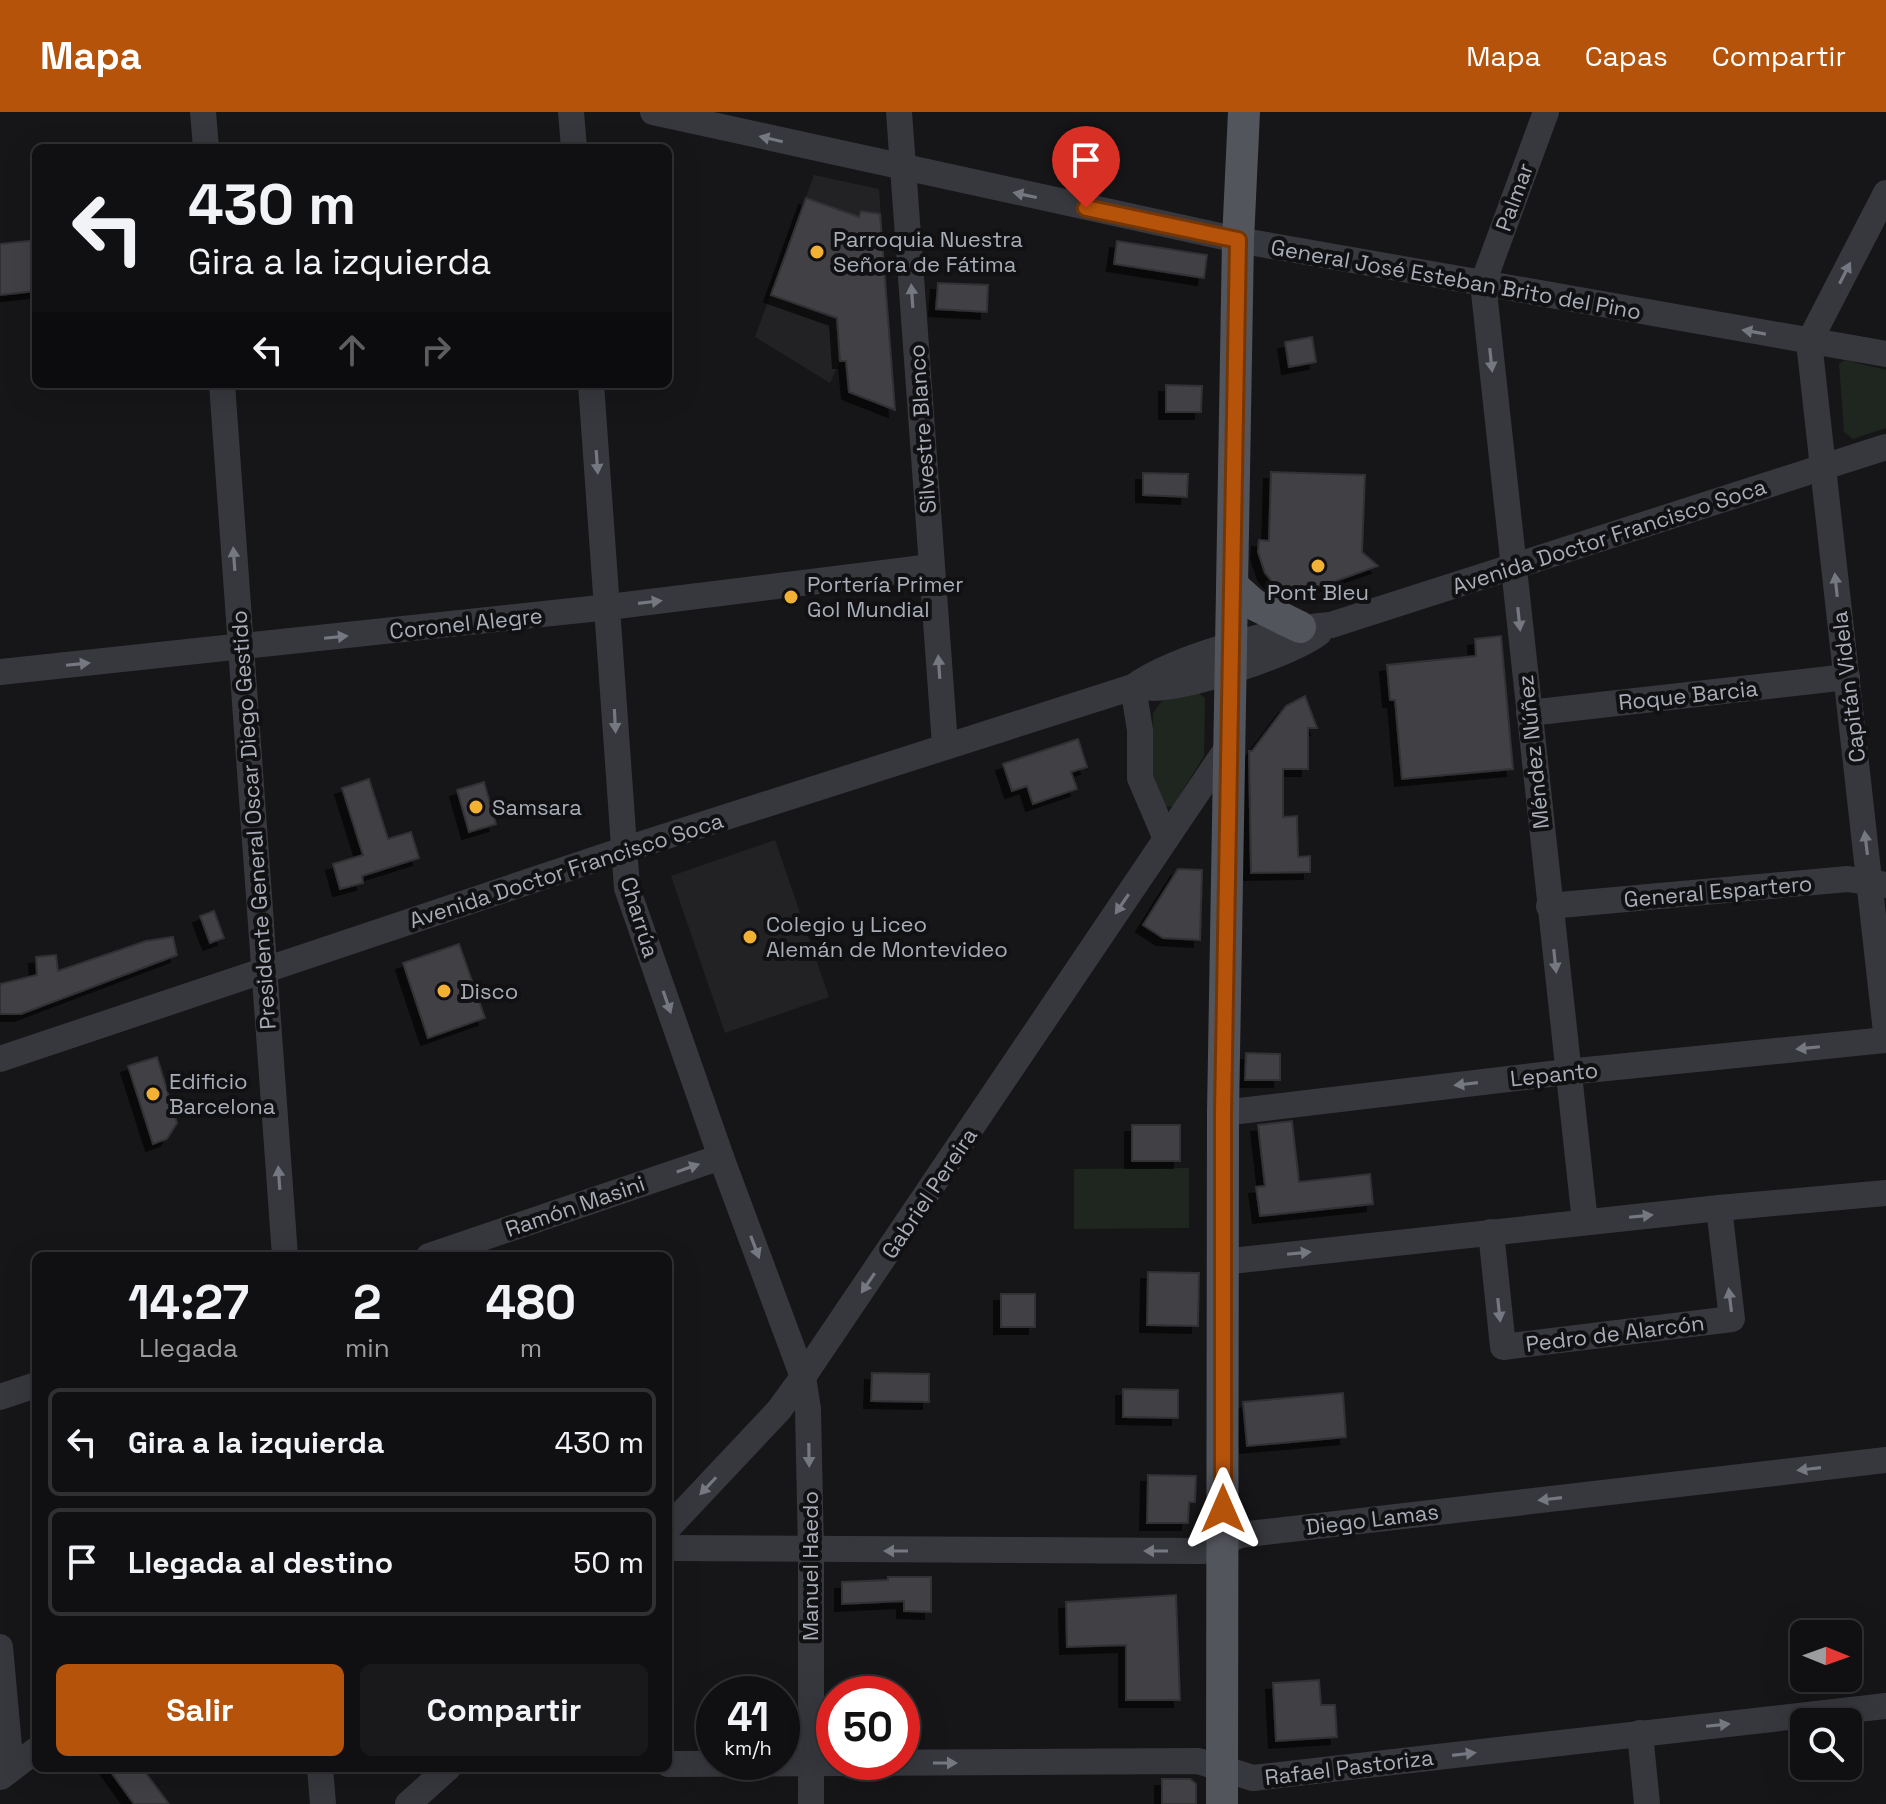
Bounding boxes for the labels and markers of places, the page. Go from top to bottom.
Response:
pin [1052,126,1120,208]
place label: Parroquia Nuestra Señora de Fátima [833,225,1023,278]
marker: Parroquia Nuestra Señora de Fátima [808,243,826,261]
marker: Pont Bleu [1309,557,1327,575]
place label: Portería Primer Gol Mundial [807,570,964,623]
place label: Pont Bleu [1267,578,1369,606]
marker: Portería Primer Gol Mundial [782,588,800,606]
place label: Samsara [492,793,582,821]
marker: Samsara [467,798,485,816]
place label: Colegio y Liceo Alemán de Montevideo [766,910,1008,963]
marker: Colegio y Liceo Alemán de Montevideo [741,928,759,946]
place label: Disco [460,977,518,1005]
marker: Disco [435,982,453,1000]
place label: Edificio Barcelona [169,1067,276,1120]
marker: Edificio Barcelona [144,1085,162,1103]

